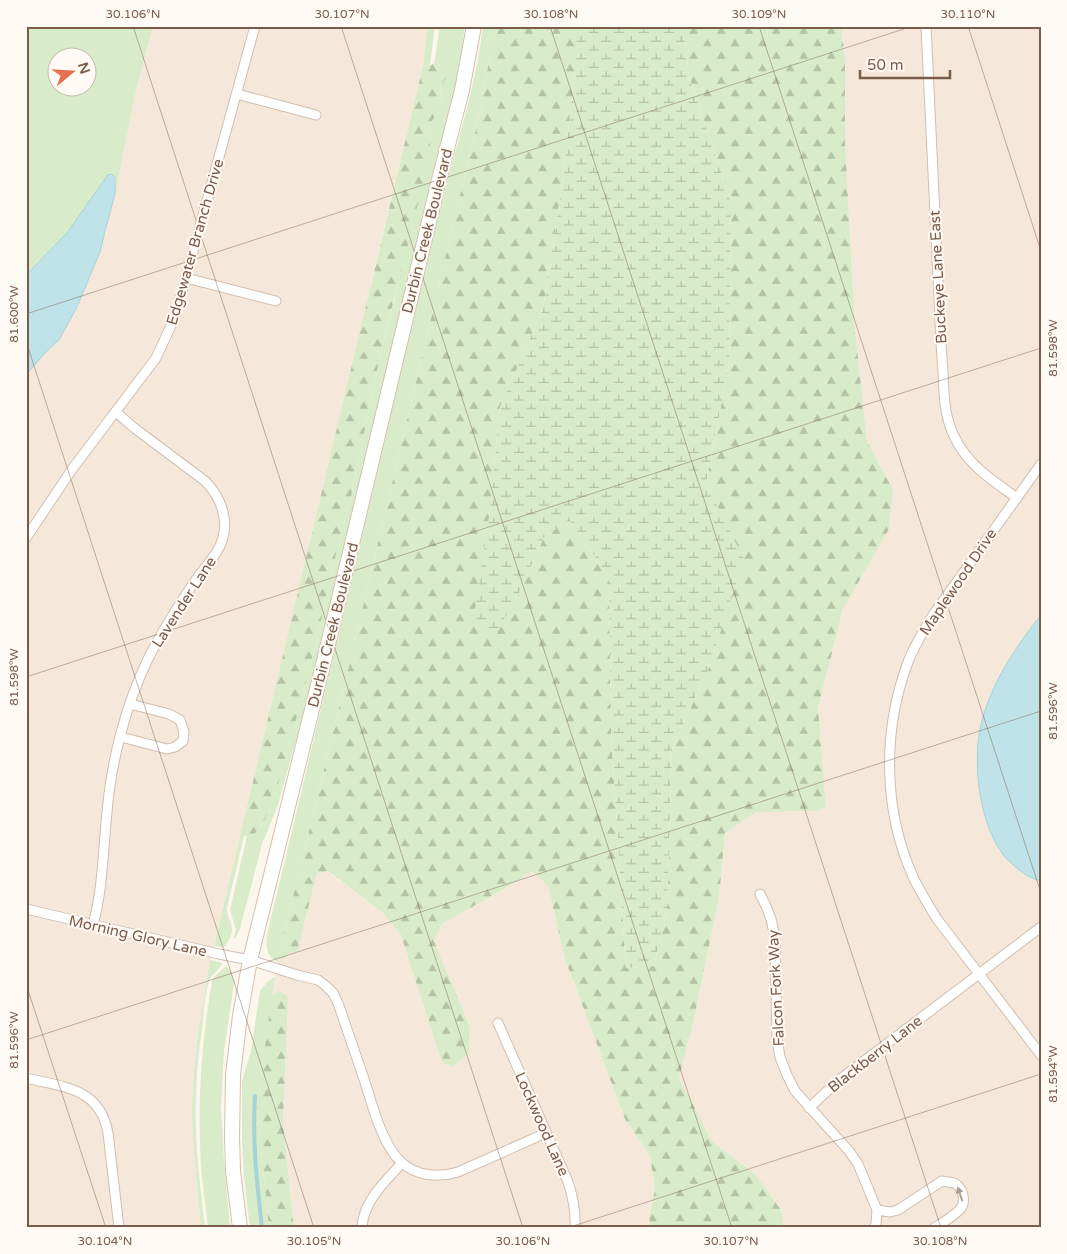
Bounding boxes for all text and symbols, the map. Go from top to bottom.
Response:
text: 30.106°N [106,7,160,21]
text: 30.107°N [314,7,370,21]
text: 30.108°N [524,7,578,21]
text: 30.109°N [732,7,786,21]
text: 30.110°N [941,7,995,21]
north arrow [48,48,98,98]
scale bar [860,48,950,80]
text: 50 m [867,56,904,74]
text: N [74,60,94,76]
street label: Durbin Creek Boulevard [398,147,456,315]
street label: Edgewater Branch Drive [163,157,227,327]
street label: Buckeye Lane East [926,210,950,344]
text: 81.600°W [7,285,21,343]
text: 81.598°W [1046,319,1060,377]
street label: Maplewood Drive [916,525,1000,639]
street label: Durbin Creek Boulevard [304,541,362,709]
street label: Lavender Lane [148,553,220,651]
text: 81.598°W [7,648,21,706]
text: 81.596°W [1046,682,1060,740]
street label: Morning Glory Lane [67,911,209,961]
street label: Falcon Fork Way [764,929,788,1047]
text: 81.596°W [7,1011,21,1069]
street label: Blackberry Lane [824,1012,926,1096]
text: 81.594°W [1046,1045,1060,1103]
street label: Lockwood Lane [511,1069,573,1179]
one-way arrow [956,1186,964,1201]
text: 30.104°N [78,1234,132,1248]
text: 30.105°N [287,1234,341,1248]
text: 30.106°N [496,1234,550,1248]
text: 30.107°N [703,1234,759,1248]
text: 30.108°N [913,1234,967,1248]

